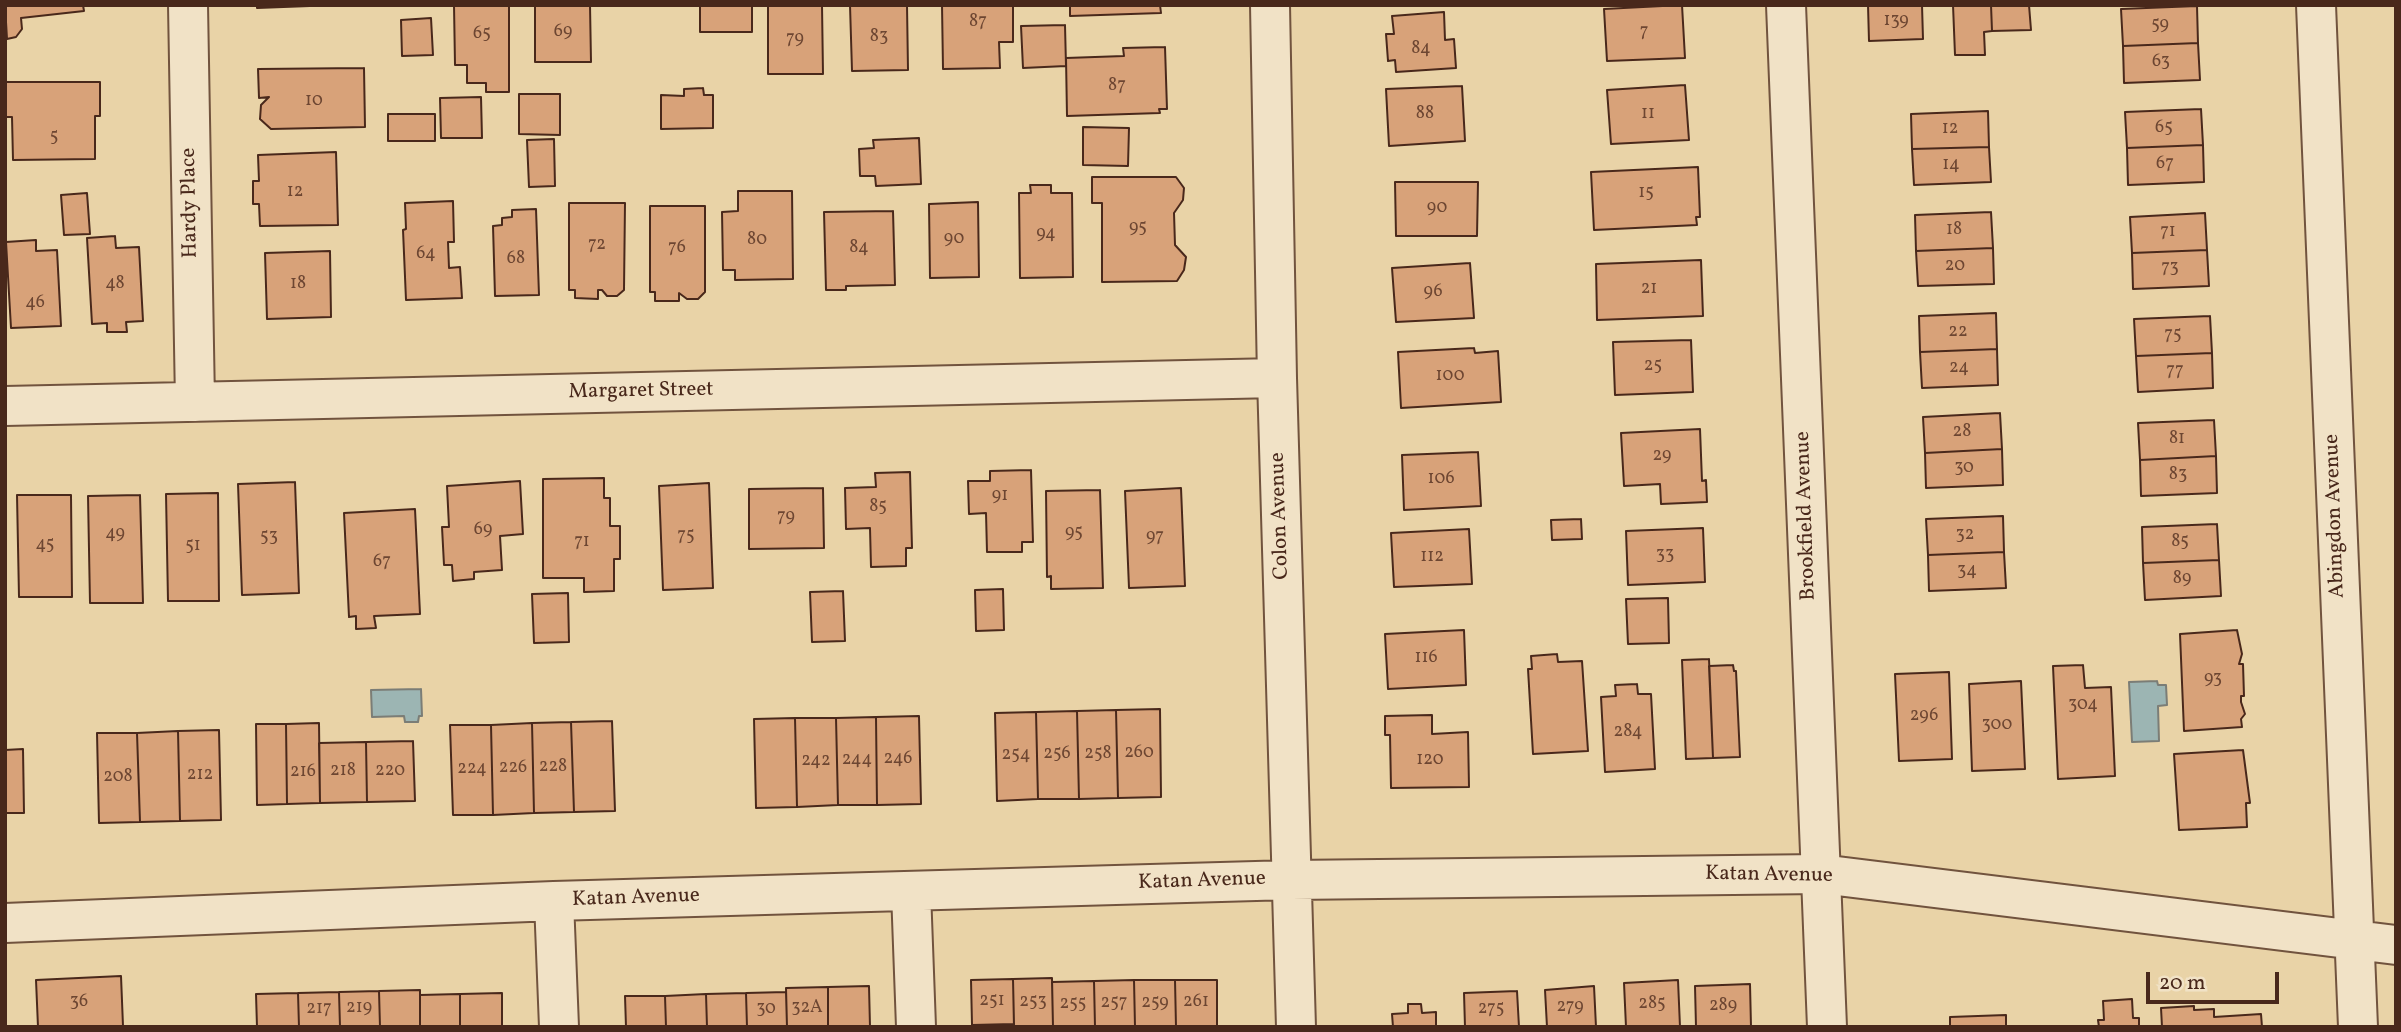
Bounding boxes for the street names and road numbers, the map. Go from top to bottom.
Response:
street label: Hardy Place [177,147,205,259]
street label: Margaret Street [568,378,714,406]
street label: Brookfield Avenue [1791,431,1823,601]
street label: Abingdon Avenue [2321,433,2351,599]
street label: Colon Avenue [1266,452,1296,580]
street label: Katan Avenue [1705,862,1833,890]
street label: Katan Avenue [1138,867,1266,897]
street label: Katan Avenue [572,884,700,914]

